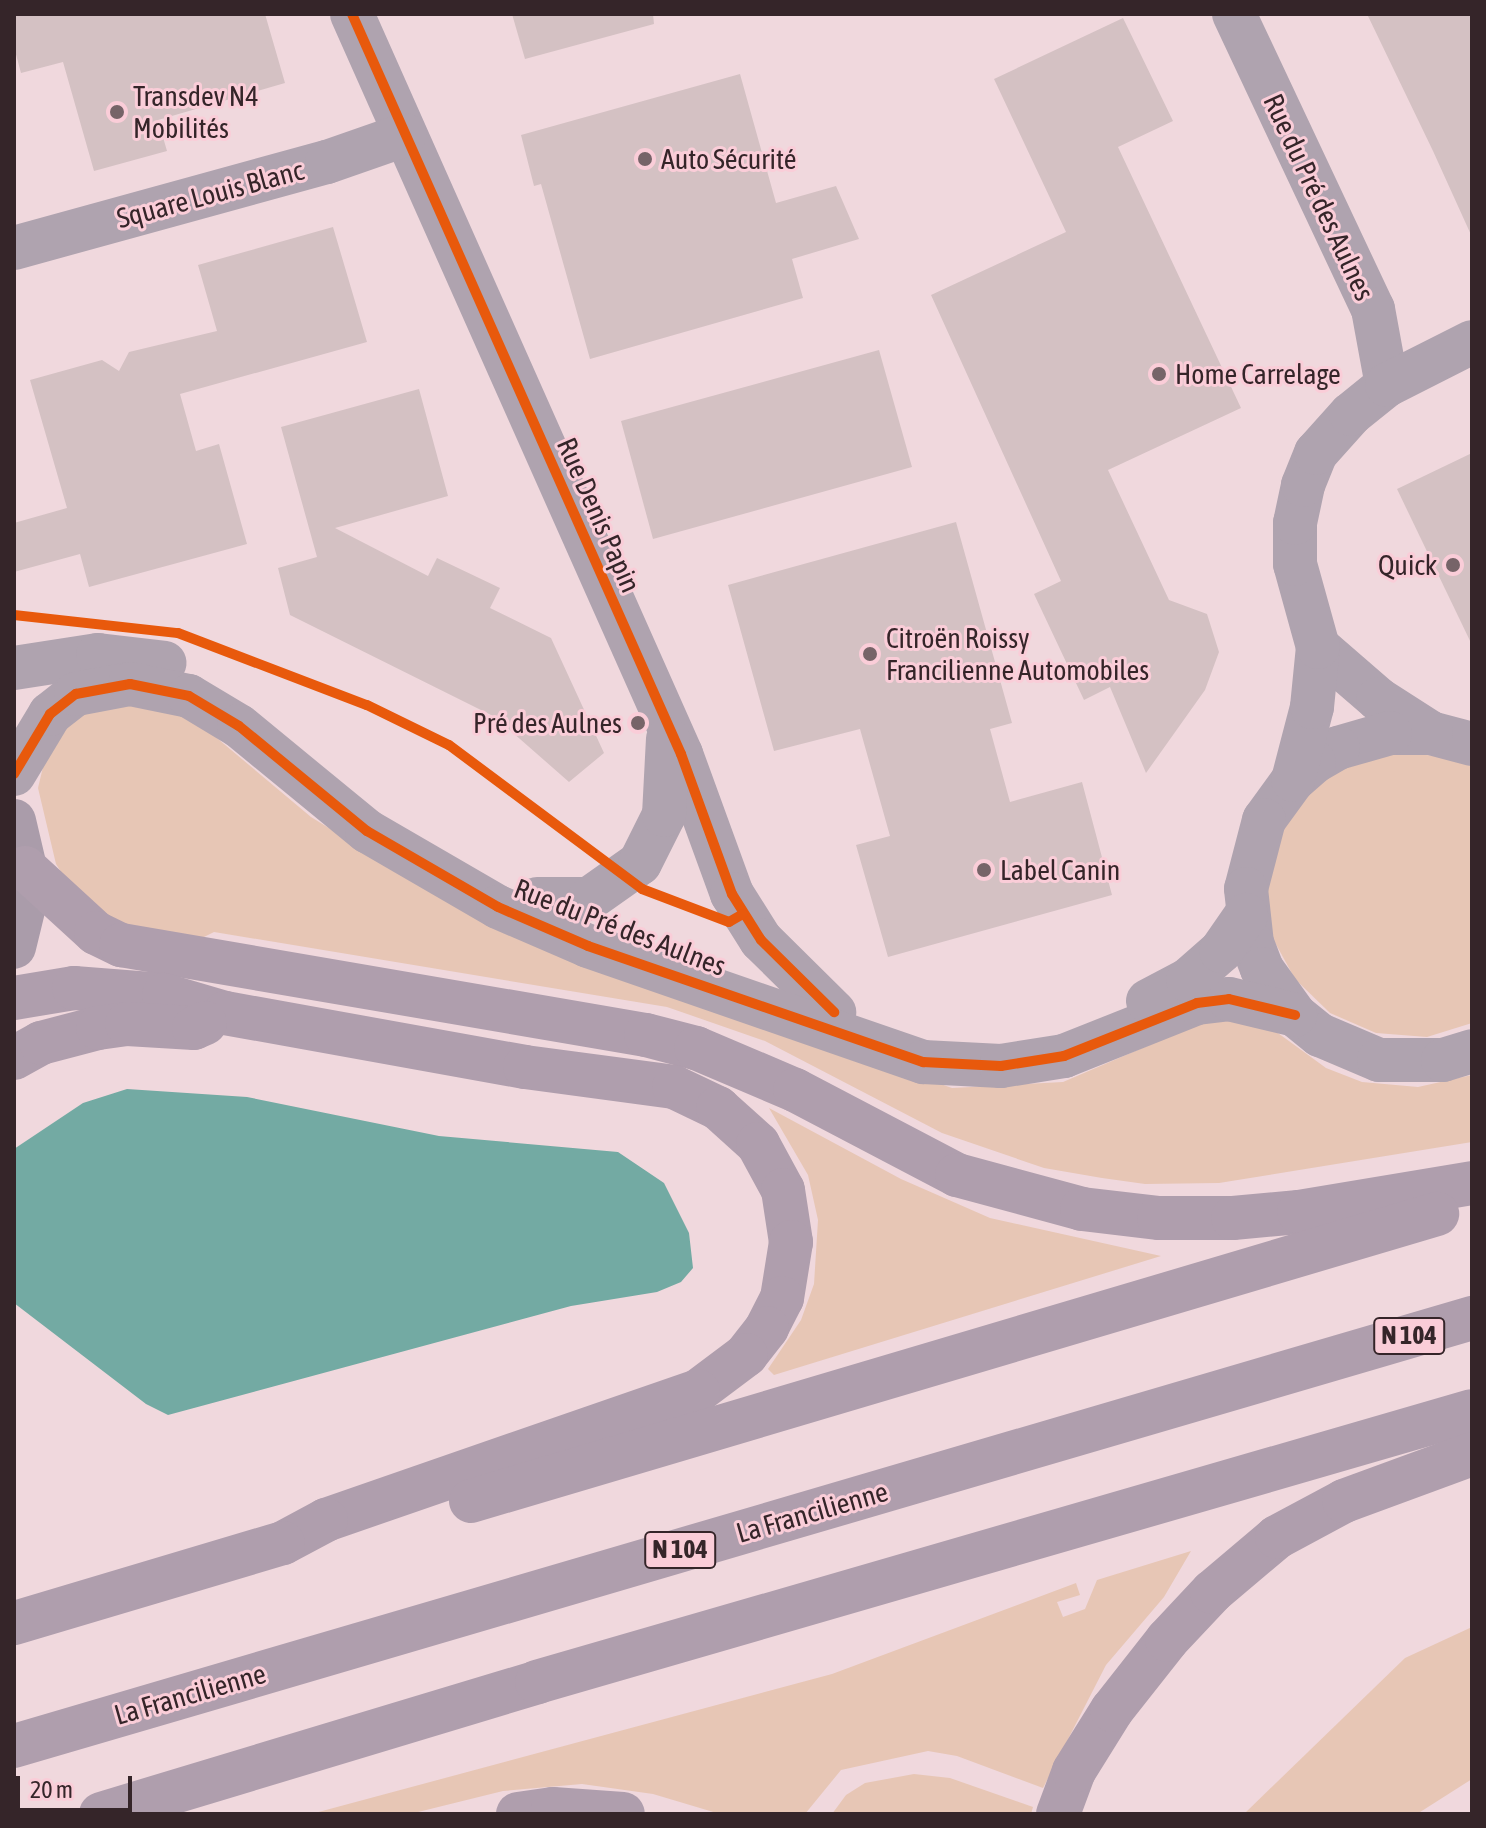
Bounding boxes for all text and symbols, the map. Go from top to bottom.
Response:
place label: Transdev N4 Mobilités [133,79,259,145]
street label: Rue du Pré des Aulnes [1256,88,1382,306]
marker: Transdev N4 Mobilités [108,103,126,121]
place label: Auto Sécurité [661,142,796,176]
marker: Auto Sécurité [636,150,654,168]
street label: Square Louis Blanc [113,153,307,235]
place label: Home Carrelage [1175,357,1341,391]
marker: Home Carrelage [1150,365,1168,383]
street label: Rue Denis Papin [550,432,648,598]
place label: Quick [1378,548,1437,582]
marker: Quick [1444,556,1462,574]
place label: Citroën Roissy Francilienne Automobiles [886,621,1149,687]
marker: Citroën Roissy Francilienne Automobiles [861,645,879,663]
place label: Pré des Aulnes [473,706,622,740]
marker: Pré des Aulnes [629,714,647,732]
place label: Label Canin [1000,853,1120,887]
marker: Label Canin [975,861,993,879]
street label: Rue du Pré des Aulnes [510,871,730,983]
road number: N 104 [1373,1314,1445,1358]
street label: La Francilienne [732,1474,892,1550]
road number: N 104 [644,1528,716,1572]
street label: La Francilienne [110,1656,270,1732]
scale bar [20,1760,136,1810]
text: 20 m [30,1776,73,1803]

